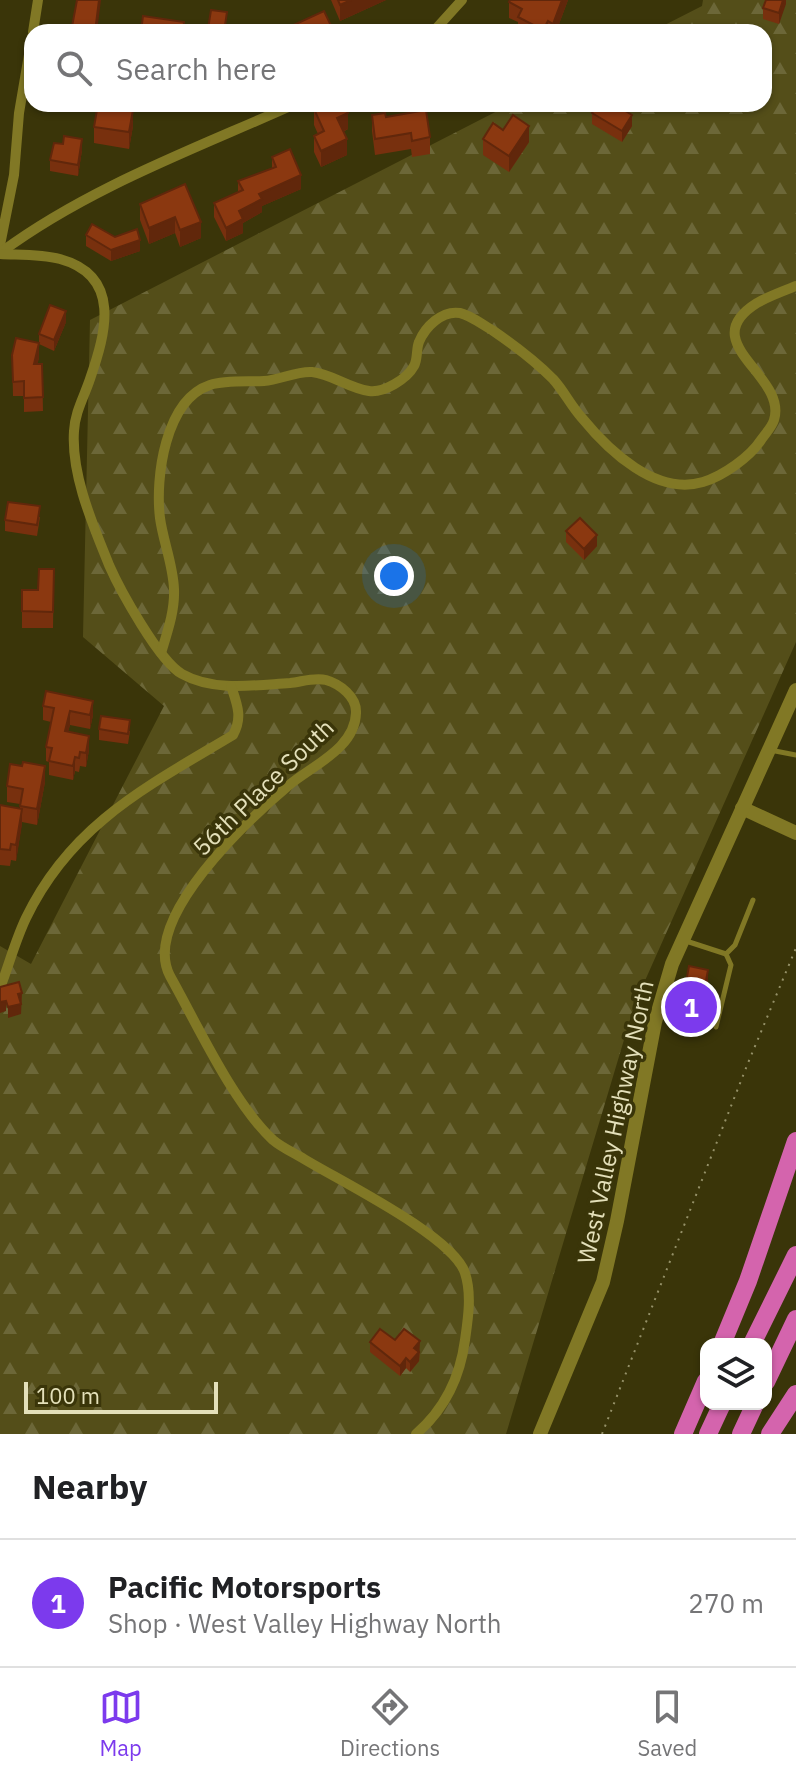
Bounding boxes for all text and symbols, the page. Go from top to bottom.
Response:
search box [24,24,772,112]
icon: search [52,46,96,90]
text: Search here [116,49,277,88]
your location [374,556,414,596]
street label: 56th Place South [186,711,340,863]
street label: West Valley Highway North [569,977,661,1267]
pin: 1 [665,977,717,1037]
map controls [700,1338,772,1410]
button: layers [700,1338,772,1410]
scale bar [24,1378,218,1414]
text: 100 m [36,1381,100,1410]
text: Nearby [32,1464,147,1508]
text: Pacific Motorsports [108,1567,381,1606]
text: 1 [50,1586,66,1620]
text: 270 m [688,1586,764,1620]
text: Shop · West Valley Highway North [108,1606,502,1640]
tab: Map [99,1685,143,1762]
tab: Directions [340,1685,440,1762]
tab: Saved [637,1685,697,1762]

